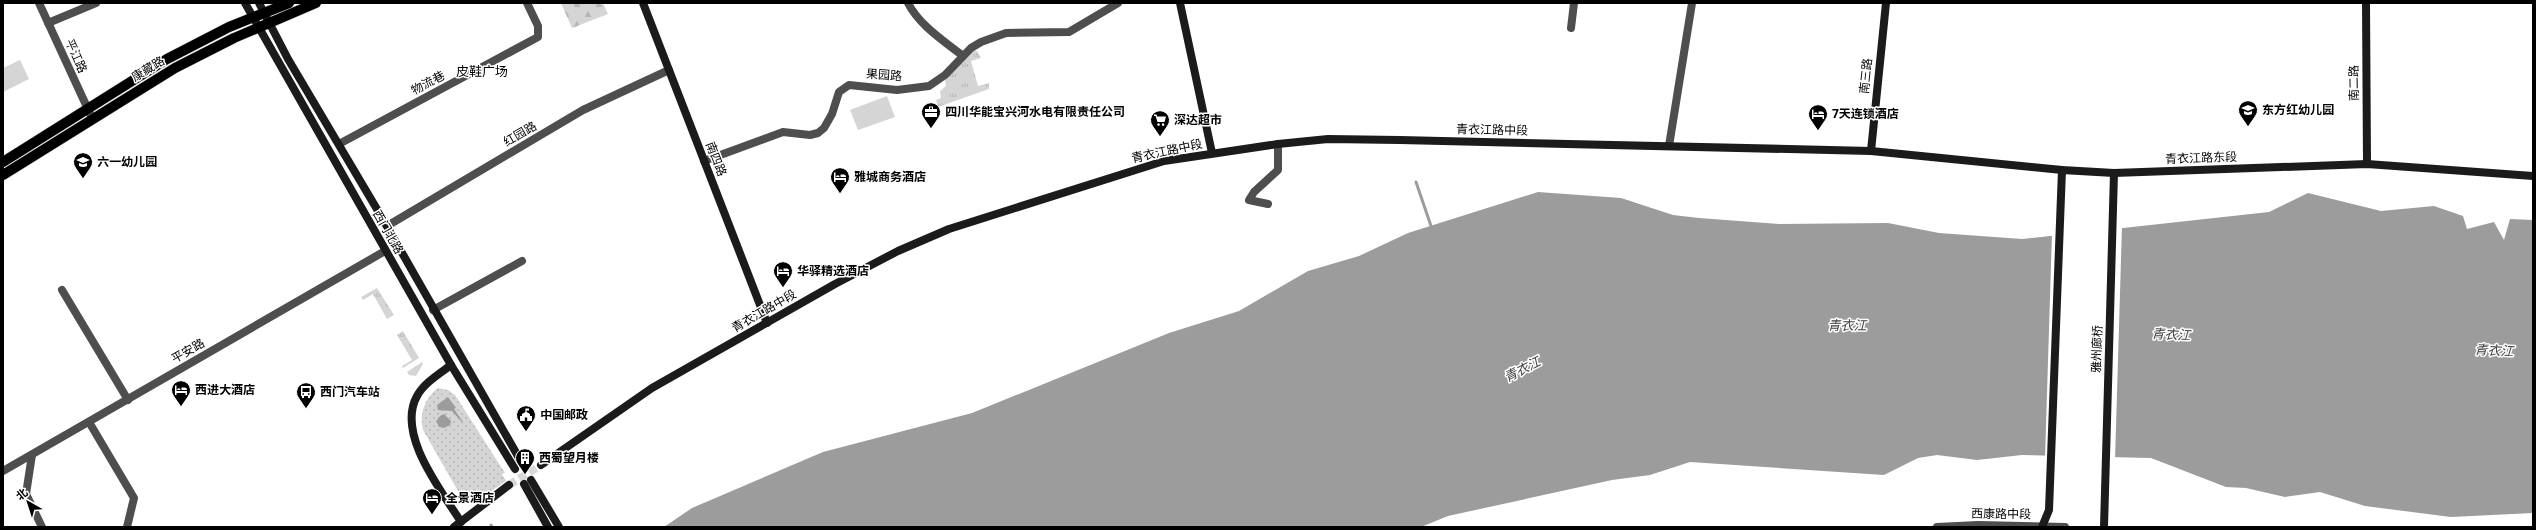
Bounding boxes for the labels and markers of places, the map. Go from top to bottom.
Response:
school or university icon: 东方红幼儿园 [2237,99,2259,127]
office icon: 四川华能宝兴河水电有限责任公司 [920,101,942,129]
place label: 东方红幼儿园 [2262,101,2334,118]
place label: 四川华能宝兴河水电有限责任公司 [945,103,1125,120]
hotel icon: 7天连锁酒店 [1807,103,1829,131]
place label: 7天连锁酒店 [1832,105,1899,122]
supermarket icon: 深达超市 [1149,109,1171,137]
place label: 深达超市 [1174,111,1222,128]
school or university icon: 六一幼儿园 [72,151,94,179]
place label: 六一幼儿园 [97,153,157,170]
hotel icon: 雅城商务酒店 [829,166,851,194]
place label: 雅城商务酒店 [854,168,926,185]
hotel icon: 华驿精选酒店 [772,260,794,288]
place label: 华驿精选酒店 [797,262,869,279]
hotel icon: 西进大酒店 [170,379,192,407]
place label: 西进大酒店 [195,381,255,398]
bus stop icon: 西门汽车站 [295,381,317,409]
place label: 西门汽车站 [320,383,380,400]
public building icon: 中国邮政 [515,404,537,432]
place label: 中国邮政 [540,406,588,423]
building icon: 西蜀望月楼 [514,447,536,475]
place label: 西蜀望月楼 [539,449,599,466]
hotel icon: 全景酒店 [421,487,443,515]
place label: 全景酒店 [446,489,494,506]

